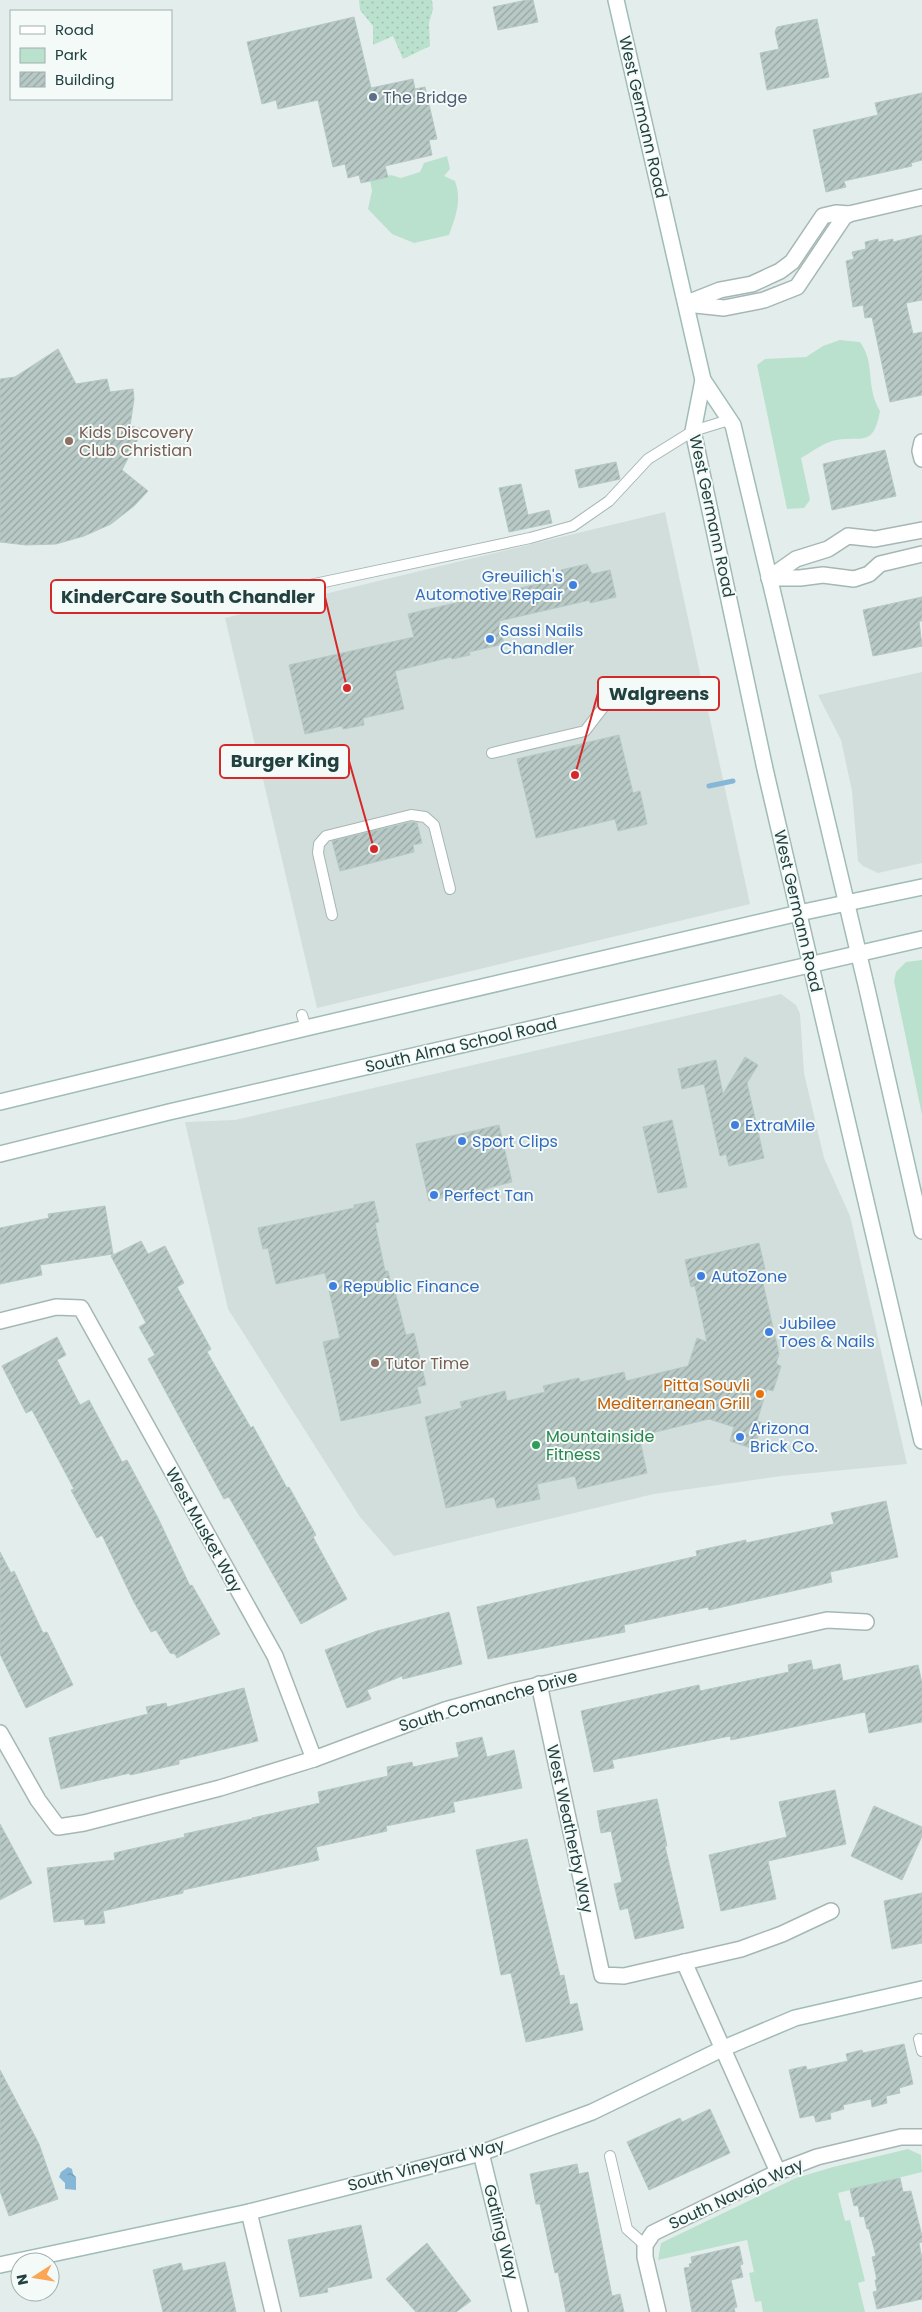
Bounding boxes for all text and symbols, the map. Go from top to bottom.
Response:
legend [10,10,172,100]
text: Road [55,19,94,40]
street label: West Germann Road [613,34,673,200]
text: Park [55,44,87,65]
text: Building [55,69,115,90]
place label: The Bridge [383,86,467,109]
marker: The Bridge [367,91,379,103]
place label: Kids Discovery Club Christian [79,421,193,462]
street label: West Germann Road [683,432,741,600]
marker: Kids Discovery Club Christian [63,435,75,447]
place label: Greuilich's Automotive Repair [415,565,563,606]
marker: Greuilich's Automotive Repair [567,579,579,591]
callout: KinderCare South Chandler [51,580,325,613]
text: KinderCare South Chandler [61,584,315,609]
place label: Sassi Nails Chandler [500,619,583,660]
marker: Sassi Nails Chandler [484,633,496,645]
callout: Walgreens [598,677,719,710]
text: Walgreens [609,681,709,706]
callout: Burger King [220,745,349,778]
text: Burger King [231,748,339,773]
street label: West Germann Road [768,828,828,994]
street label: South Alma School Road [363,1012,559,1078]
place label: ExtraMile [745,1114,815,1137]
marker: ExtraMile [729,1119,741,1131]
place label: Sport Clips [472,1130,558,1153]
marker: Sport Clips [456,1135,468,1147]
place label: Perfect Tan [444,1184,534,1207]
marker: Perfect Tan [428,1189,440,1201]
place label: AutoZone [711,1265,787,1288]
marker: AutoZone [695,1270,707,1282]
place label: Republic Finance [343,1275,479,1298]
marker: Republic Finance [327,1280,339,1292]
place label: Jubilee Toes & Nails [779,1312,875,1353]
marker: Jubilee Toes & Nails [763,1326,775,1338]
place label: Tutor Time [385,1352,469,1375]
marker: Tutor Time [369,1357,381,1369]
place label: Pitta Souvli Mediterranean Grill [597,1374,750,1415]
marker: Pitta Souvli Mediterranean Grill [754,1388,766,1400]
place label: Arizona Brick Co. [750,1417,818,1458]
place label: Mountainside Fitness [546,1425,654,1466]
marker: Arizona Brick Co. [734,1431,746,1443]
marker: Mountainside Fitness [530,1439,542,1451]
street label: West Musket Way [160,1463,248,1597]
street label: South Comanche Drive [396,1664,580,1737]
street label: West Weatherby Way [541,1743,599,1915]
street label: South Vineyard Way [345,2133,507,2197]
street label: South Navajo Way [665,2153,807,2235]
street label: Gatling Way [478,2182,524,2282]
north arrow [10,2252,60,2302]
text: N [11,2272,33,2287]

